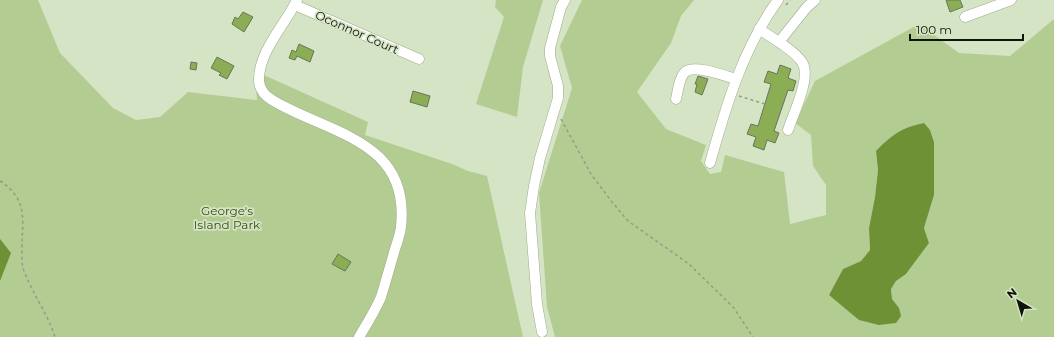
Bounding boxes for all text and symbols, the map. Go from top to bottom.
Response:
street label: Oconnor Court [313,7,401,57]
scale bar [910,16,1023,42]
text: 100 m [916,22,952,37]
park label: George's Island Park [194,203,261,232]
north arrow [998,281,1038,321]
text: N [1004,285,1020,301]

